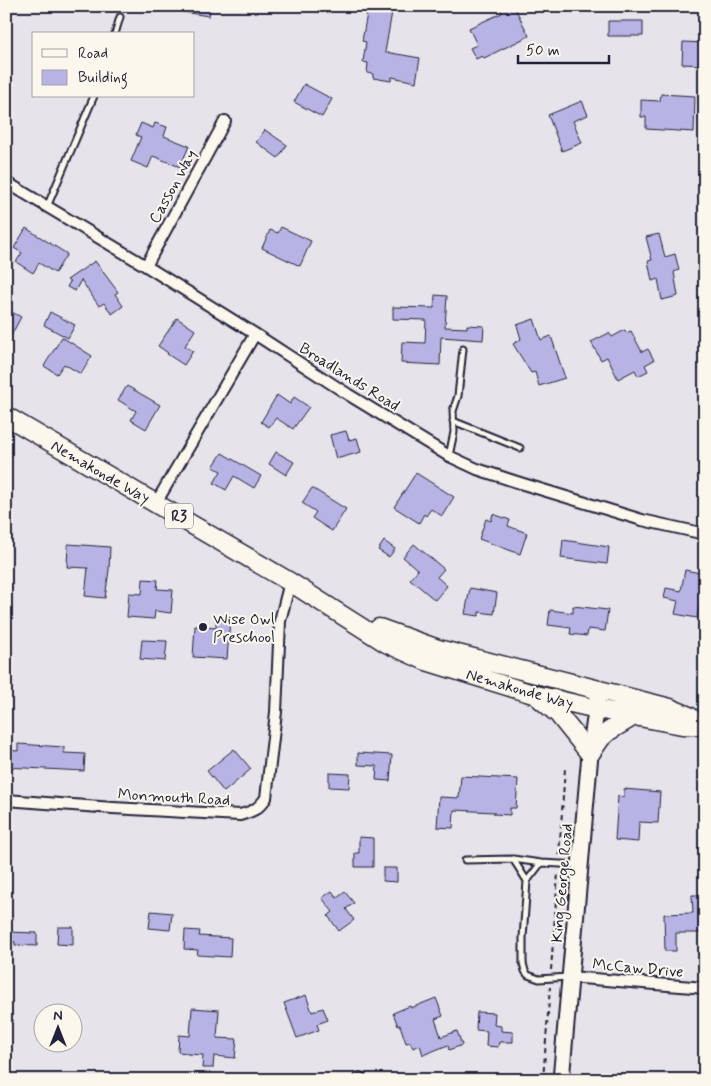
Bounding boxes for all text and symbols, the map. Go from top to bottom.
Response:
legend [32,32,195,98]
scale bar [518,32,610,64]
text: 50 m [526,41,560,61]
text: Road [78,44,108,64]
text: Building [78,68,128,89]
street label: Casson Way [144,146,202,227]
street label: Broadlands Road [295,338,403,416]
street label: Nemakonde Way [47,436,153,509]
road number: R3 [165,504,193,528]
place label: Wise Owl Preschool [213,609,275,648]
marker: Wise Owl Preschool [197,621,209,633]
street label: Nemakonde Way [463,664,576,715]
street label: Monmouth Road [117,784,231,811]
street label: King George Road [547,823,579,944]
street label: McCaw Drive [591,954,684,983]
north arrow [32,1004,82,1054]
text: N [53,1007,63,1025]

